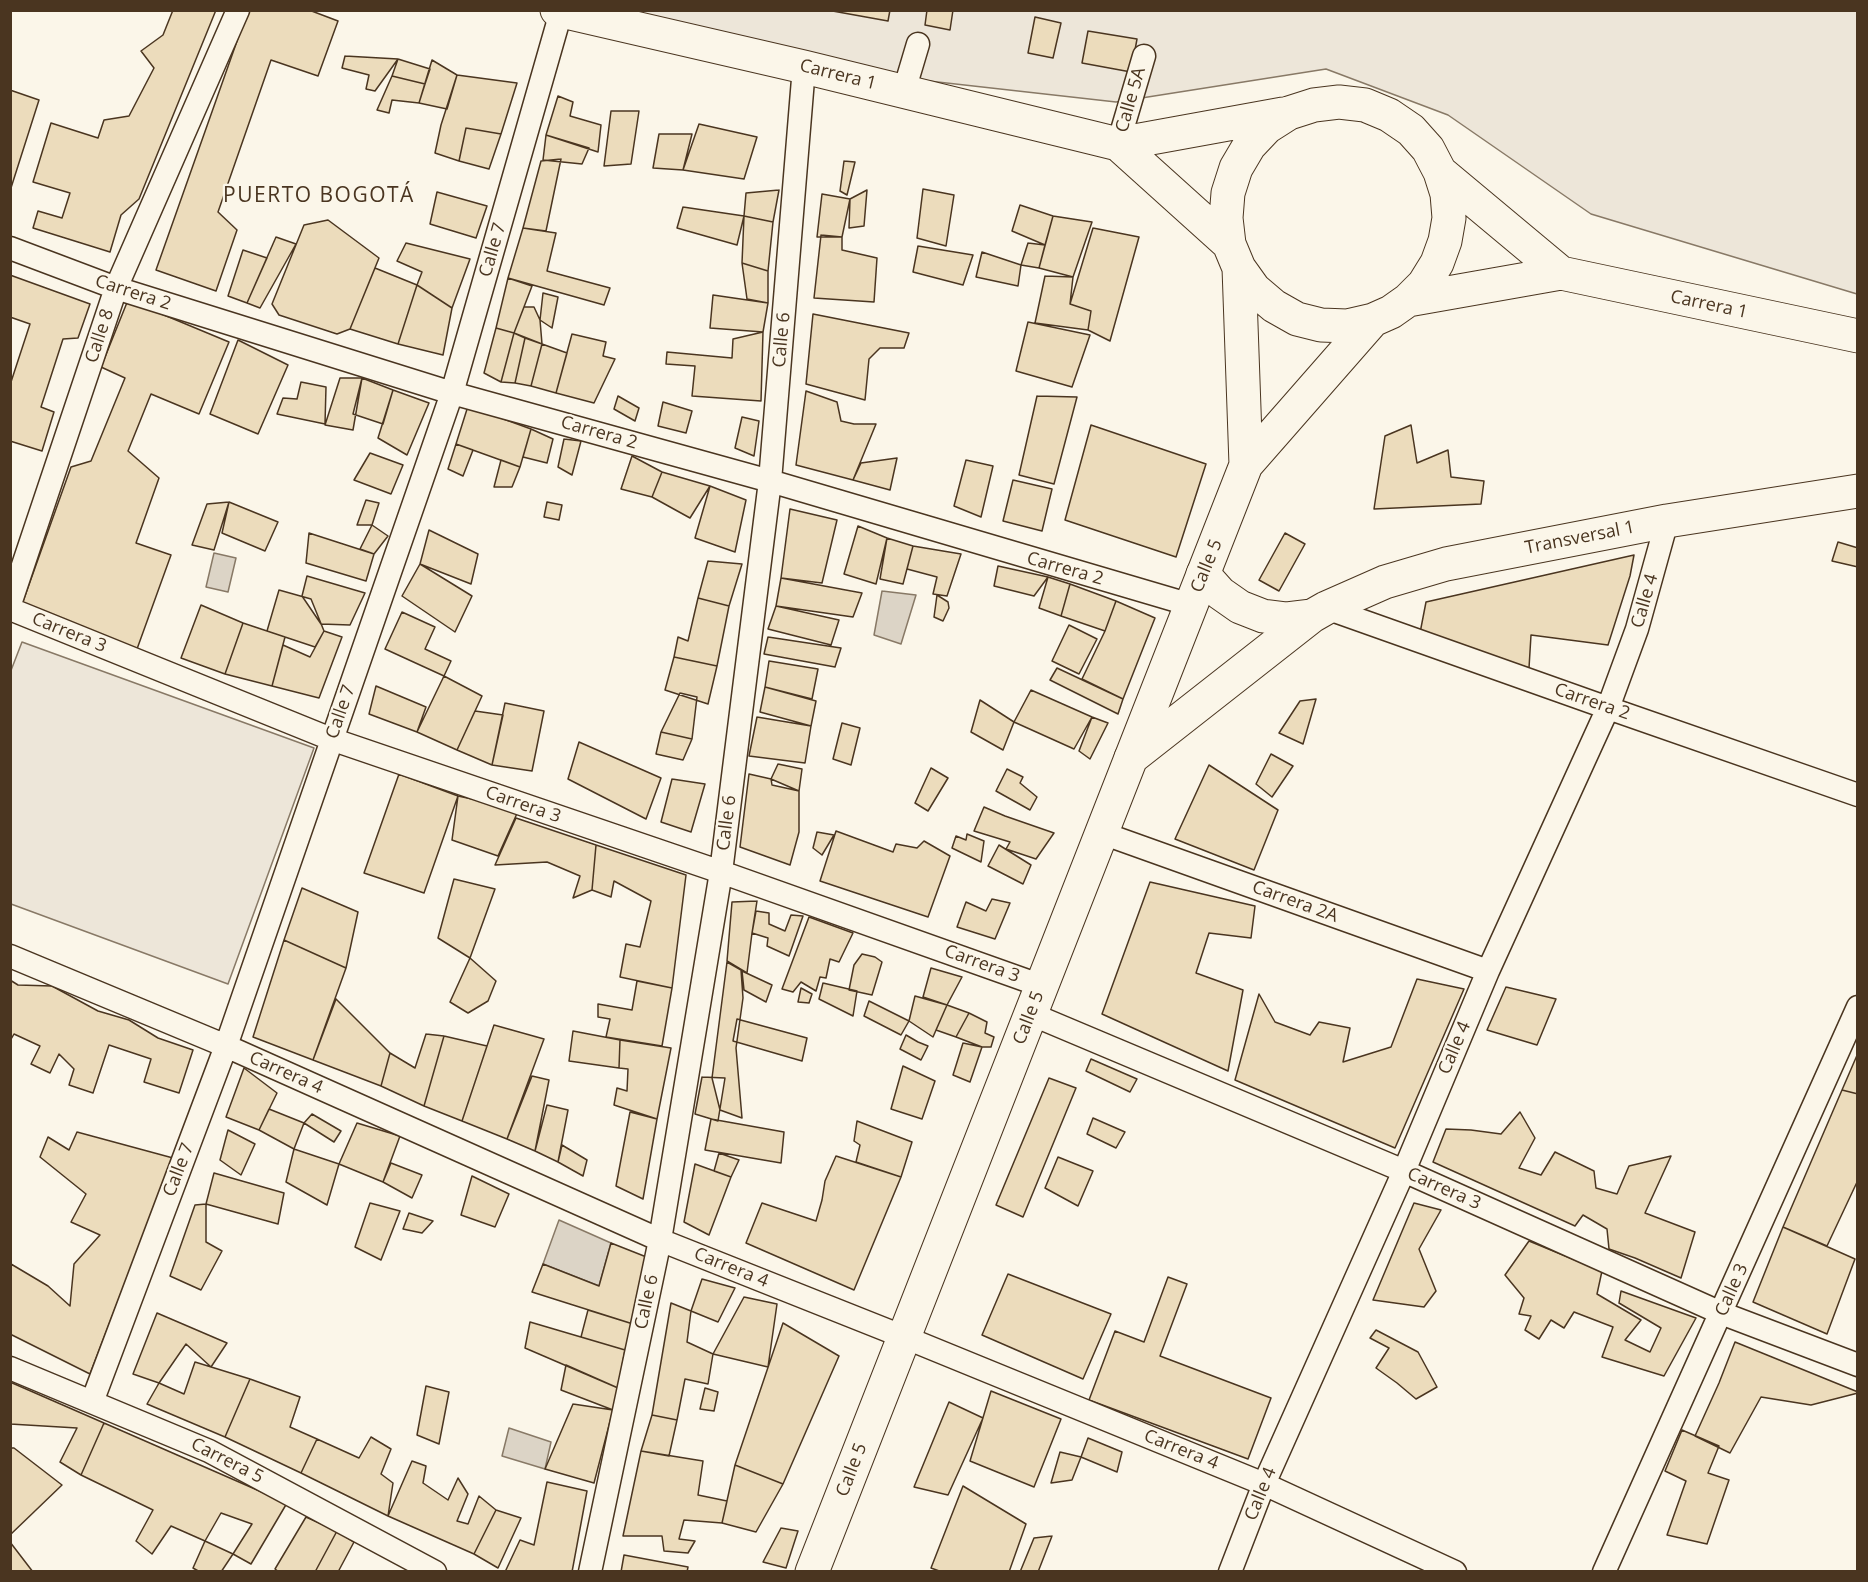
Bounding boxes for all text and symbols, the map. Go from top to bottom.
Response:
street label: Carrera 1 [797,55,879,95]
street label: Calle 5A [1111,65,1151,135]
district label: PUERTO BOGOTÁ [223,183,415,209]
street label: Calle 7 [475,220,511,280]
street label: Carrera 2 [92,271,174,315]
street label: Carrera 1 [1668,286,1750,324]
street label: Calle 8 [81,306,119,366]
street label: Calle 6 [769,311,795,369]
street label: Carrera 2 [558,412,640,454]
street label: Transversal 1 [1523,517,1637,559]
street label: Calle 5 [1187,536,1227,596]
street label: Carrera 2 [1024,548,1106,590]
street label: Calle 4 [1627,571,1663,631]
street label: Carrera 3 [29,608,109,658]
street label: Carrera 2 [1551,679,1633,725]
street label: Calle 7 [322,682,360,742]
street label: Carrera 3 [482,782,564,828]
street label: Calle 6 [713,794,741,852]
street label: Carrera 2A [1249,876,1341,928]
street label: Carrera 3 [941,940,1023,988]
street label: Calle 5 [1009,988,1049,1048]
street label: Calle 4 [1434,1018,1476,1078]
street label: Carrera 4 [246,1047,326,1099]
street label: Calle 7 [159,1140,199,1200]
street label: Carrera 3 [1404,1163,1484,1215]
street label: Carrera 4 [691,1243,771,1293]
street label: Calle 3 [1711,1260,1753,1320]
street label: Calle 6 [631,1273,663,1331]
street label: Carrera 4 [1141,1425,1221,1475]
street label: Carrera 5 [187,1434,267,1488]
street label: Calle 5 [832,1440,872,1500]
street label: Calle 4 [1241,1464,1281,1524]

